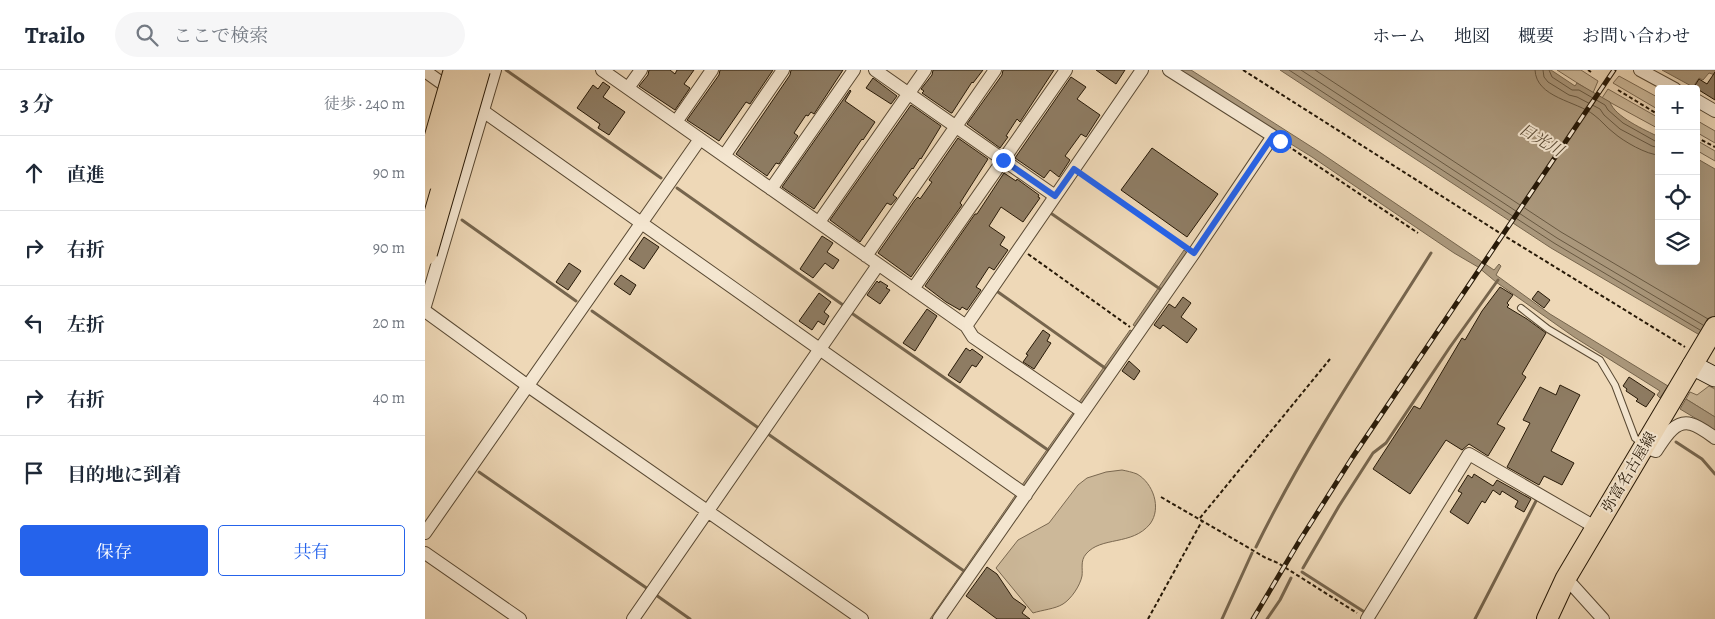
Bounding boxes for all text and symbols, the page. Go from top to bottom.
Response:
search box [115,12,465,57]
text: Trailo [25,19,85,51]
icon: search [133,21,161,49]
text: ここで検索 [173,23,268,49]
text: ホーム [1372,24,1426,48]
text: 地図 [1454,24,1490,48]
text: 概要 [1518,24,1554,48]
text: お問い合わせ [1582,24,1690,48]
map controls [1655,85,1700,265]
button: + [1655,85,1700,130]
text: 3 分 [20,90,54,118]
text: 徒歩 · 240 m [324,93,405,115]
water label: 日光川 [1515,118,1569,163]
route start [1269,130,1292,153]
button: − [1655,130,1700,175]
route end [992,149,1015,172]
icon: ahead [20,159,48,187]
text: 直進 [67,162,105,188]
text: 90 m [373,162,405,184]
button: locate [1655,175,1700,220]
button: layers [1655,220,1700,265]
icon: right [20,234,48,262]
text: 右折 [67,237,105,263]
text: 90 m [373,237,405,259]
icon: left [20,309,48,337]
text: 左折 [67,312,105,338]
text: 20 m [372,312,405,334]
icon: right [20,384,48,412]
text: 右折 [67,387,105,413]
text: 40 m [373,387,405,409]
street label: 弥富名古屋線 [1597,428,1661,516]
icon: arrive [20,459,48,487]
text: 目的地に到着 [67,462,181,488]
button: 保存 [20,525,208,576]
button: 共有 [218,525,405,576]

